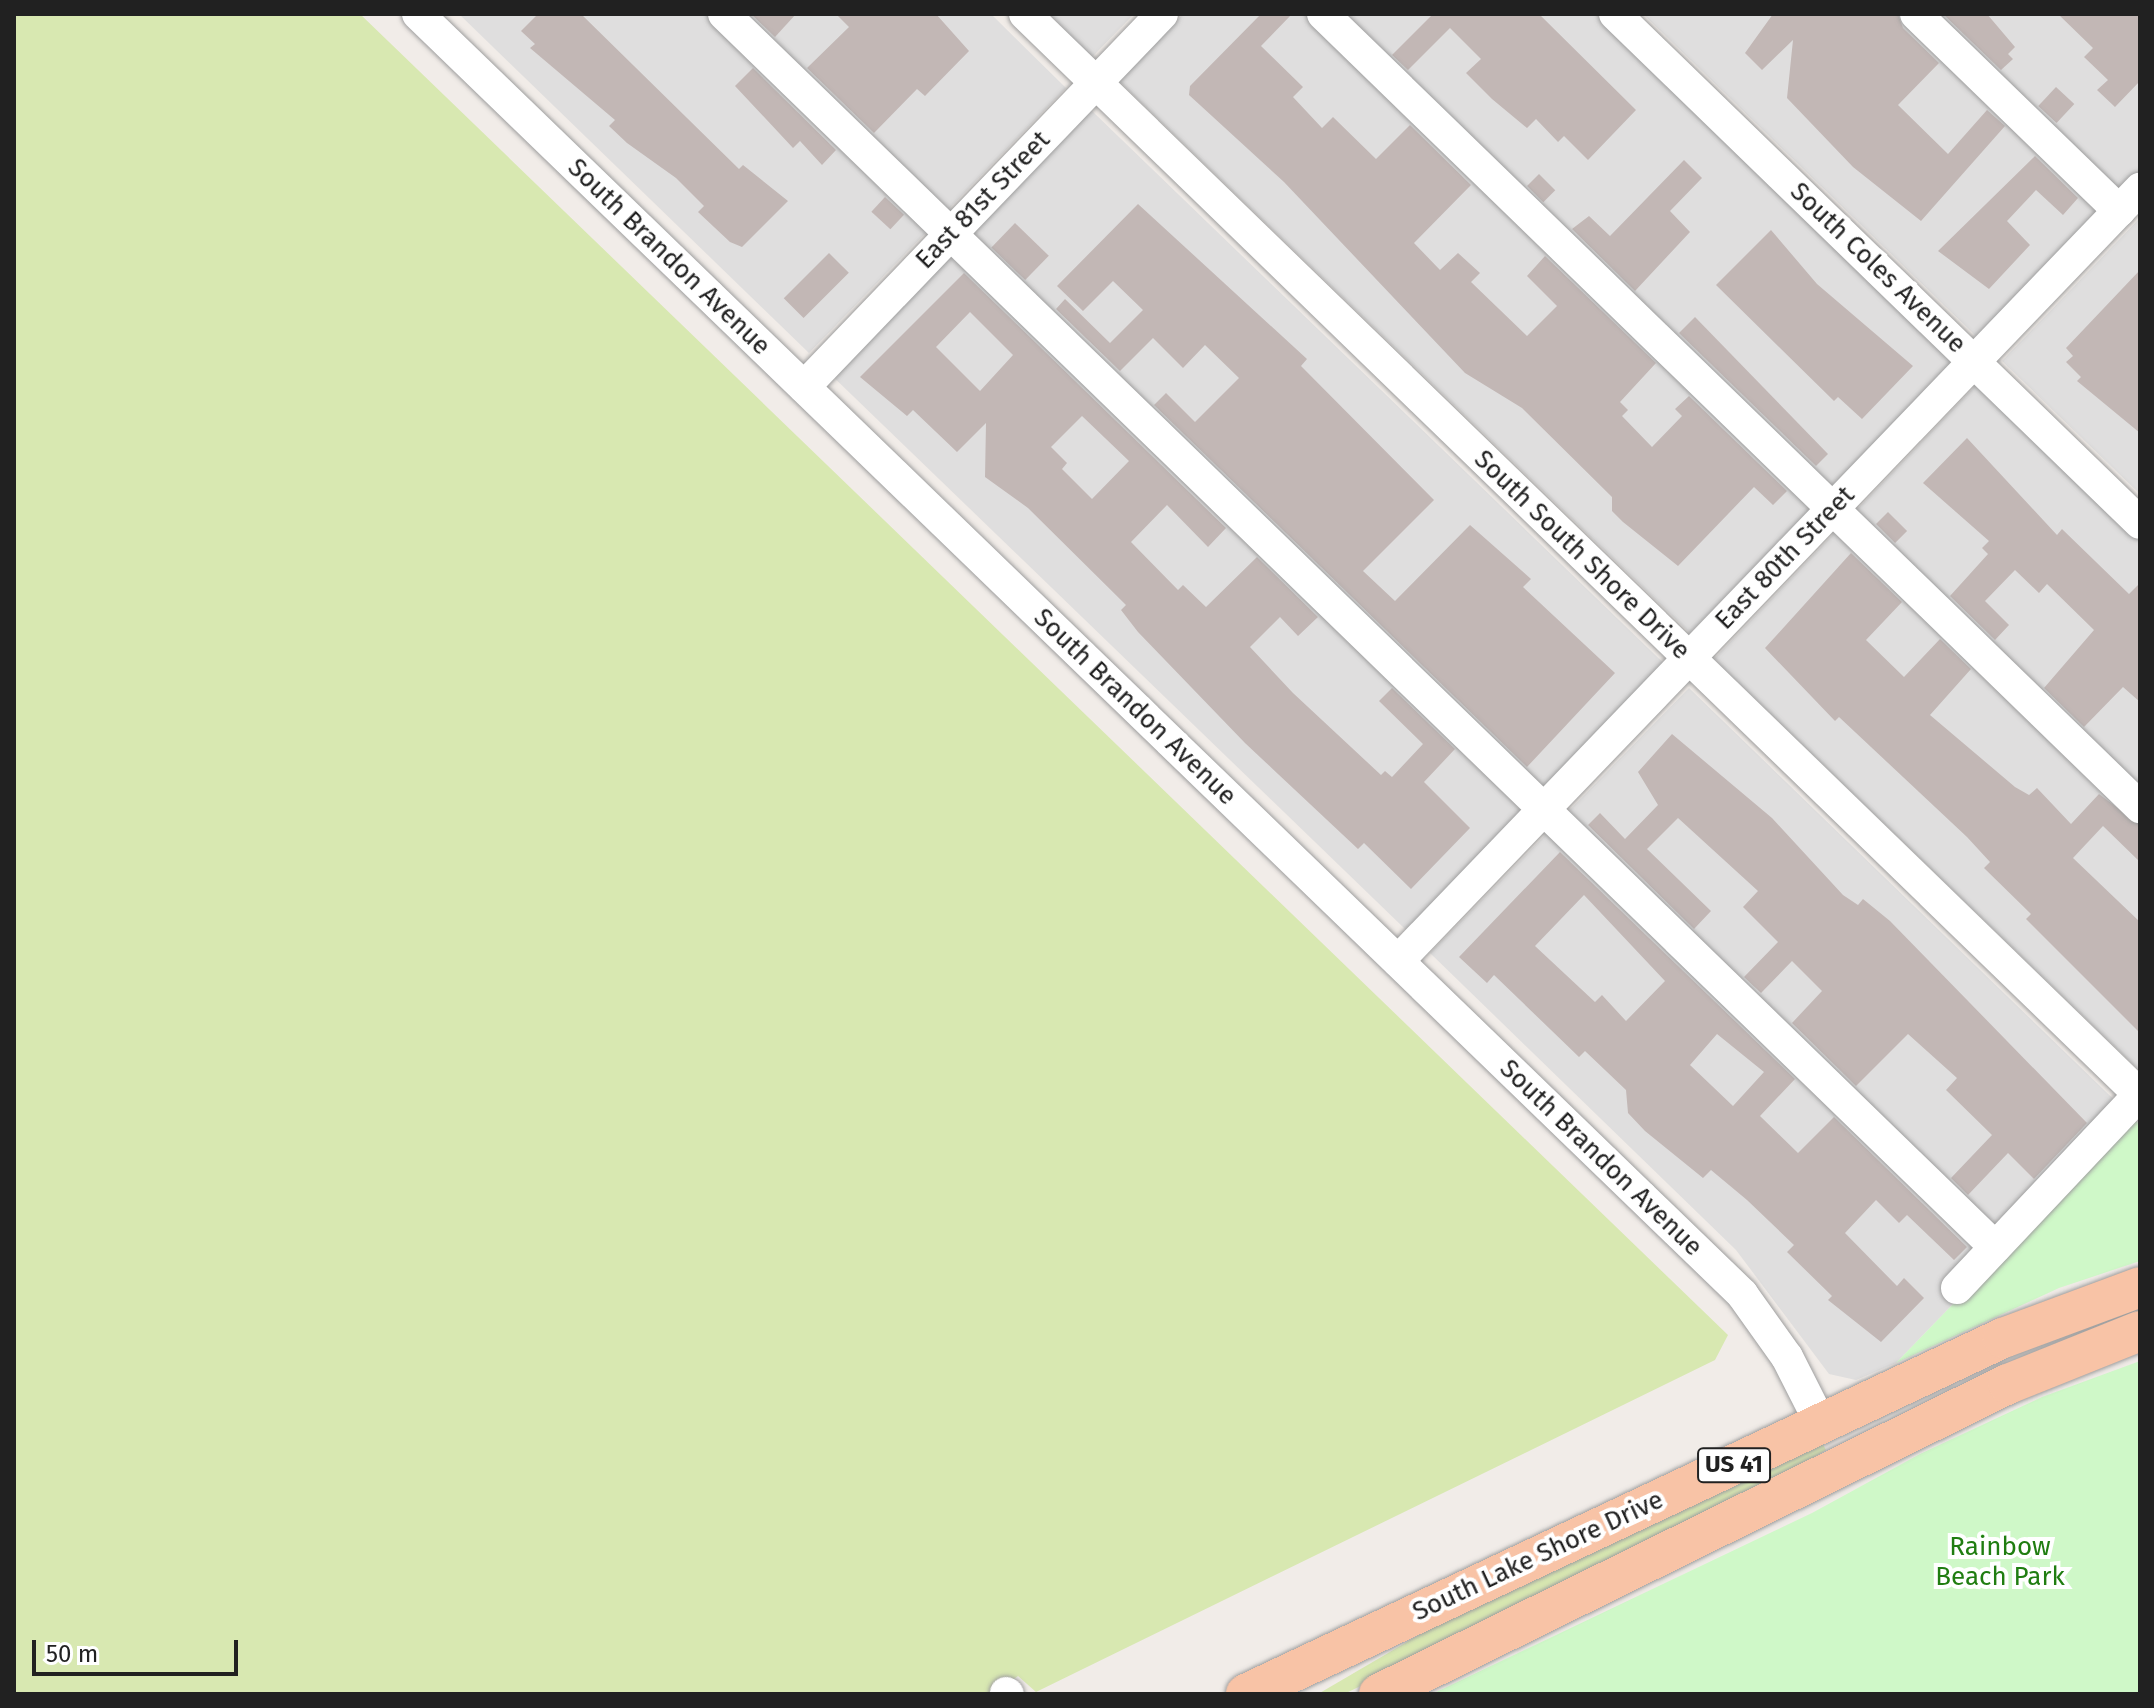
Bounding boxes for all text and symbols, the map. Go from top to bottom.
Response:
street label: East 81st Street [909,125,1057,275]
street label: South Brandon Avenue [561,152,777,362]
street label: South Coles Avenue [1784,176,1972,360]
street label: South South Shore Drive [1468,444,1696,666]
street label: East 80th Street [1709,480,1861,636]
street label: South Brandon Avenue [1027,602,1243,812]
street label: South Brandon Avenue [1493,1053,1709,1263]
road number: US 41 [1696,1445,1772,1485]
street label: South Lake Shore Drive [1408,1484,1668,1628]
park label: Rainbow Beach Park [1935,1531,2065,1592]
scale bar [36,1624,242,1674]
text: 50 m [46,1640,98,1668]

